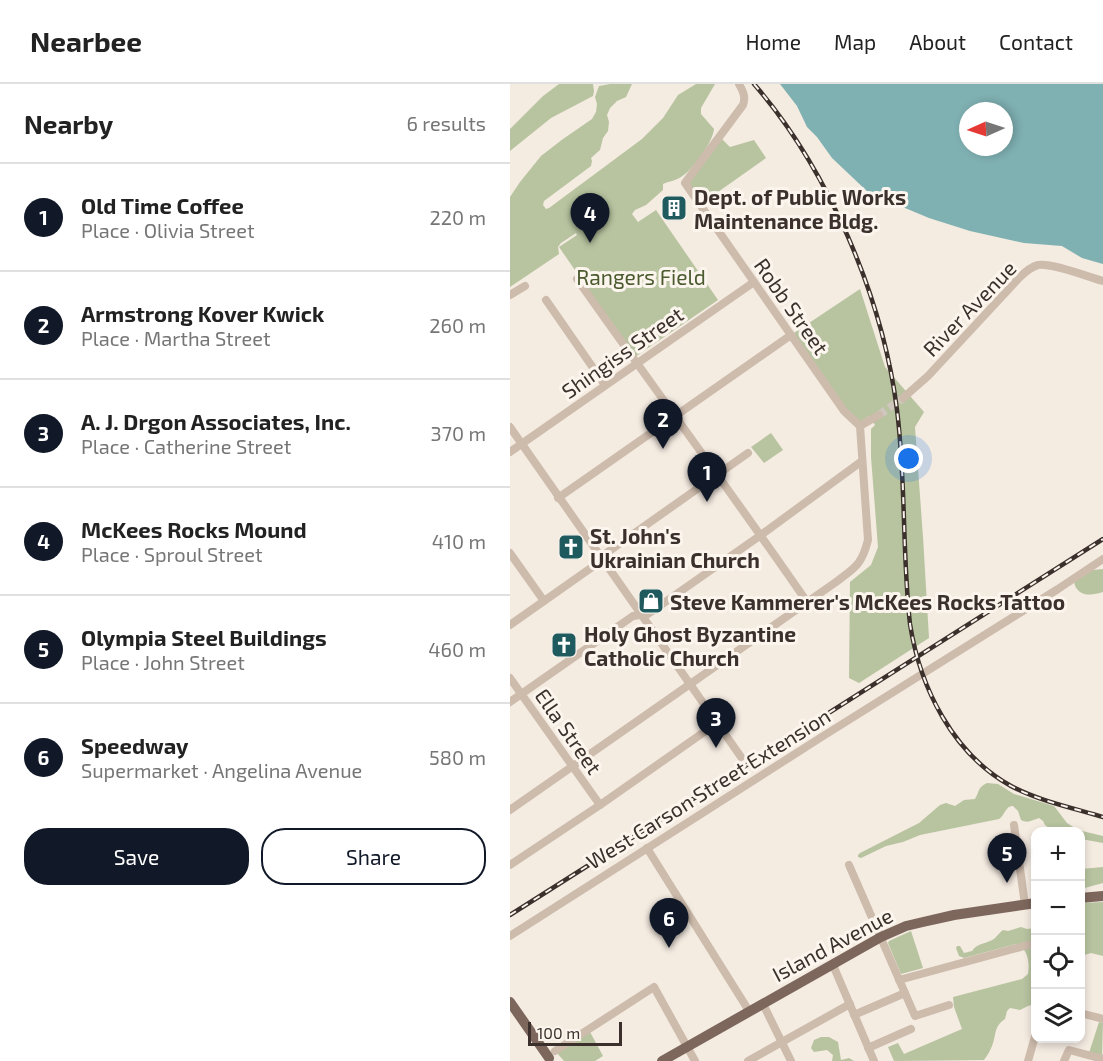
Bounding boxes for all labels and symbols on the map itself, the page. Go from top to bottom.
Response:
north arrow [959,102,1013,156]
place label: Dept. of Public Works Maintenance Bldg. [694,184,906,233]
building icon: Dept. of Public Works Maintenance Bldg. [659,193,689,223]
pin: 4 [570,194,610,243]
street label: Robb Street [750,253,834,359]
street label: River Avenue [917,255,1021,361]
park label: Rangers Field [576,264,706,289]
street label: Shingiss Street [556,301,688,403]
pin: 2 [644,400,682,449]
your location [894,444,923,473]
pin: 1 [688,452,726,502]
place label: St. John's Ukrainian Church [590,523,760,572]
church icon: St. John's Ukrainian Church [556,532,586,562]
shop icon: Steve Kammerer's McKees Rocks Tattoo [636,586,666,616]
place label: Steve Kammerer's McKees Rocks Tattoo [670,589,1065,614]
place label: Holy Ghost Byzantine Catholic Church [584,621,796,670]
church icon: Holy Ghost Byzantine Catholic Church [549,630,579,660]
street label: Ella Street [530,683,608,779]
pin: 3 [696,698,736,748]
street label: West Carson Street Extension [581,702,835,874]
pin: 5 [988,834,1026,883]
pin: 6 [650,898,688,948]
street label: Island Avenue [768,902,896,986]
scale bar [528,1019,622,1046]

